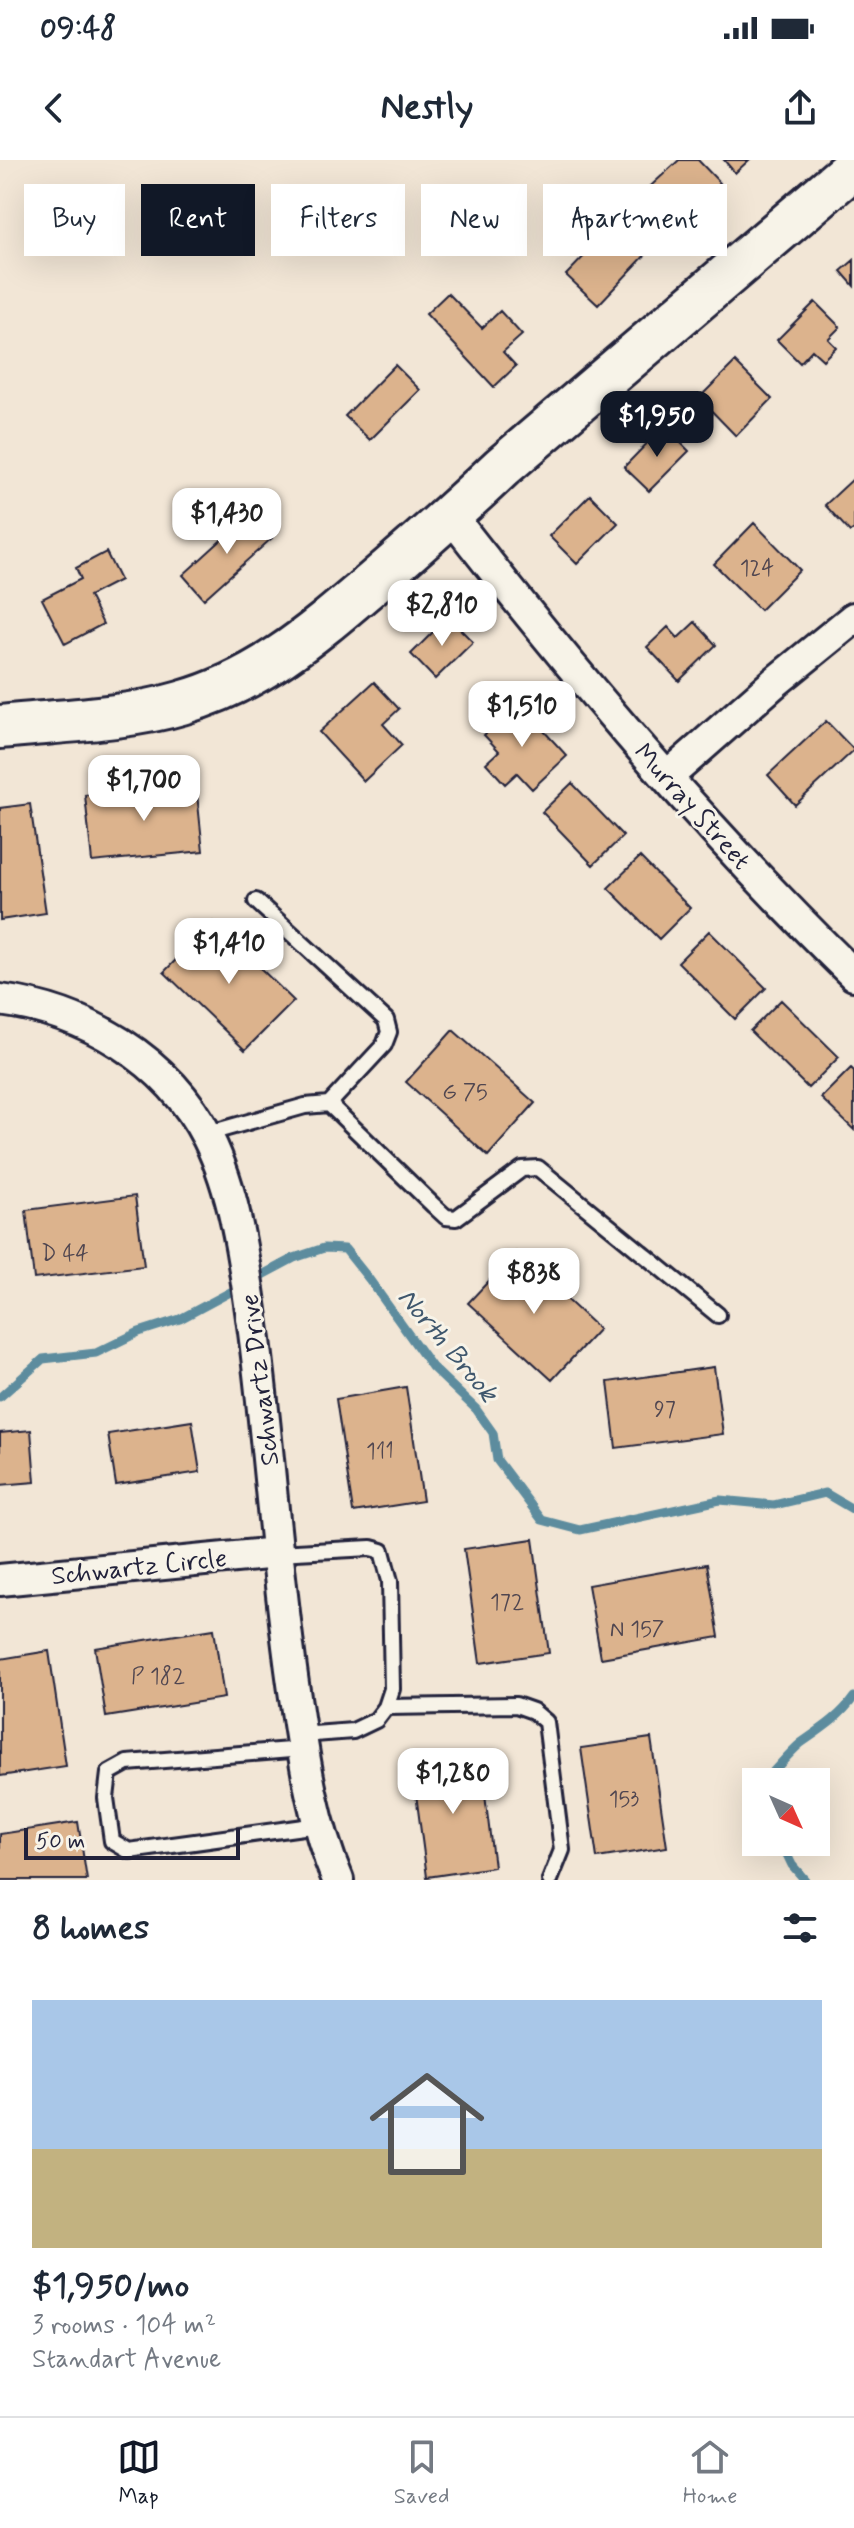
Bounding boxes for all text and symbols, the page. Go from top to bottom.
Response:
text: 09:48 [40,9,117,48]
text: Nestly [381,85,473,132]
icon: back [32,86,76,130]
icon: share [778,86,822,130]
chip: Buy [24,184,125,256]
chip: Rent [141,184,255,256]
chip: Filters [271,184,405,256]
chip: New [421,184,527,256]
chip: Apartment [543,184,727,256]
pin: $1,950 [592,391,722,459]
text: $1,950 [618,400,696,434]
pin: $1,430 [162,488,292,556]
text: $1,430 [190,497,264,531]
house number: 124 [740,555,774,583]
pin: $2,810 [377,580,507,648]
text: $2,810 [406,589,478,623]
pin: $1,510 [457,681,587,749]
text: $1,510 [486,690,558,724]
street label: Murray Street [626,737,757,878]
pin: $1,700 [79,755,209,823]
text: $1,700 [106,764,182,798]
pin: $1,410 [164,918,294,986]
text: $1,410 [193,927,265,961]
house number: G 75 [442,1079,488,1107]
house number: D 44 [41,1240,89,1268]
pin: $838 [487,1248,581,1316]
text: $838 [506,1257,562,1291]
water label: North Brook [388,1281,507,1412]
street label: Schwartz Drive [234,1292,288,1468]
house number: 97 [654,1396,676,1424]
house number: 111 [366,1438,394,1466]
street label: Schwartz Circle [50,1542,229,1594]
house number: 172 [490,1589,524,1617]
house number: N 157 [610,1616,664,1644]
house number: P 182 [131,1663,185,1691]
pin: $1,280 [388,1748,518,1816]
text: $1,280 [416,1757,490,1791]
north arrow [742,1768,830,1856]
map controls [742,1768,830,1856]
house number: 153 [609,1786,639,1814]
scale bar [24,1824,240,1860]
text: 50 m [36,1828,85,1856]
text: 8 homes [32,1906,149,1951]
icon: filters [778,1906,822,1950]
icon: home [355,2052,499,2196]
text: $1,950/mo [32,2264,189,2309]
text: 3 rooms · 104 m² [32,2309,216,2343]
text: Standart Avenue [32,2343,221,2377]
tab: Map [117,2435,161,2511]
tab: Saved [394,2435,449,2511]
tab: Home [683,2435,737,2511]

